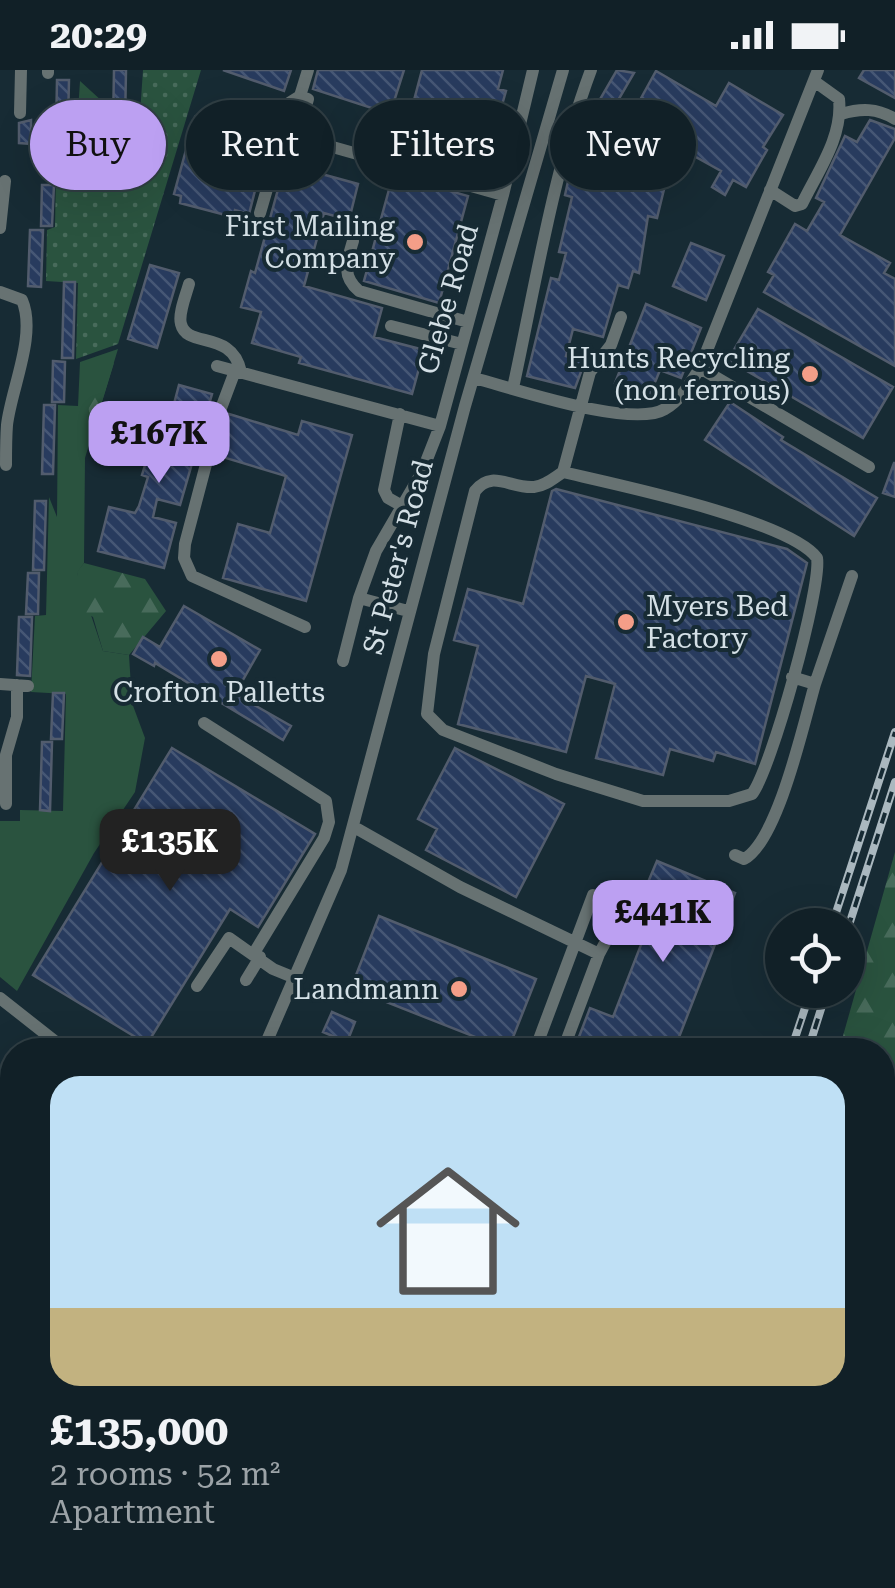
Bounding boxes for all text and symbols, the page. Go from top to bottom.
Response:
text: 20:29 [50,13,147,57]
chip: Buy [30,100,166,190]
chip: Rent [186,100,334,190]
chip: Filters [354,100,530,190]
chip: New [550,100,696,190]
place label: First Mailing Company [225,210,395,275]
street label: Glebe Road [411,220,485,378]
marker: First Mailing Company [404,231,426,253]
place label: Hunts Recycling (non ferrous) [567,342,790,407]
marker: Hunts Recycling (non ferrous) [799,363,821,385]
pin: £167K [89,401,229,486]
text: £167K [111,414,207,452]
street label: St Peter's Road [356,456,440,658]
place label: Myers Bed Factory [646,590,788,655]
marker: Myers Bed Factory [615,611,637,633]
marker: Crofton Palletts [208,648,230,670]
place label: Crofton Palletts [113,676,325,709]
pin: £135K [100,809,240,894]
text: £135K [122,822,218,860]
pin: £441K [593,880,733,965]
text: £441K [615,893,711,931]
map controls [765,908,865,1008]
button: locate [765,908,865,1008]
place label: Landmann [293,973,439,1006]
marker: Landmann [448,978,470,1000]
icon: home [358,1141,538,1321]
text: £135,000 [50,1406,228,1455]
text: 2 rooms · 52 m² [50,1455,280,1493]
text: Apartment [50,1493,215,1531]

